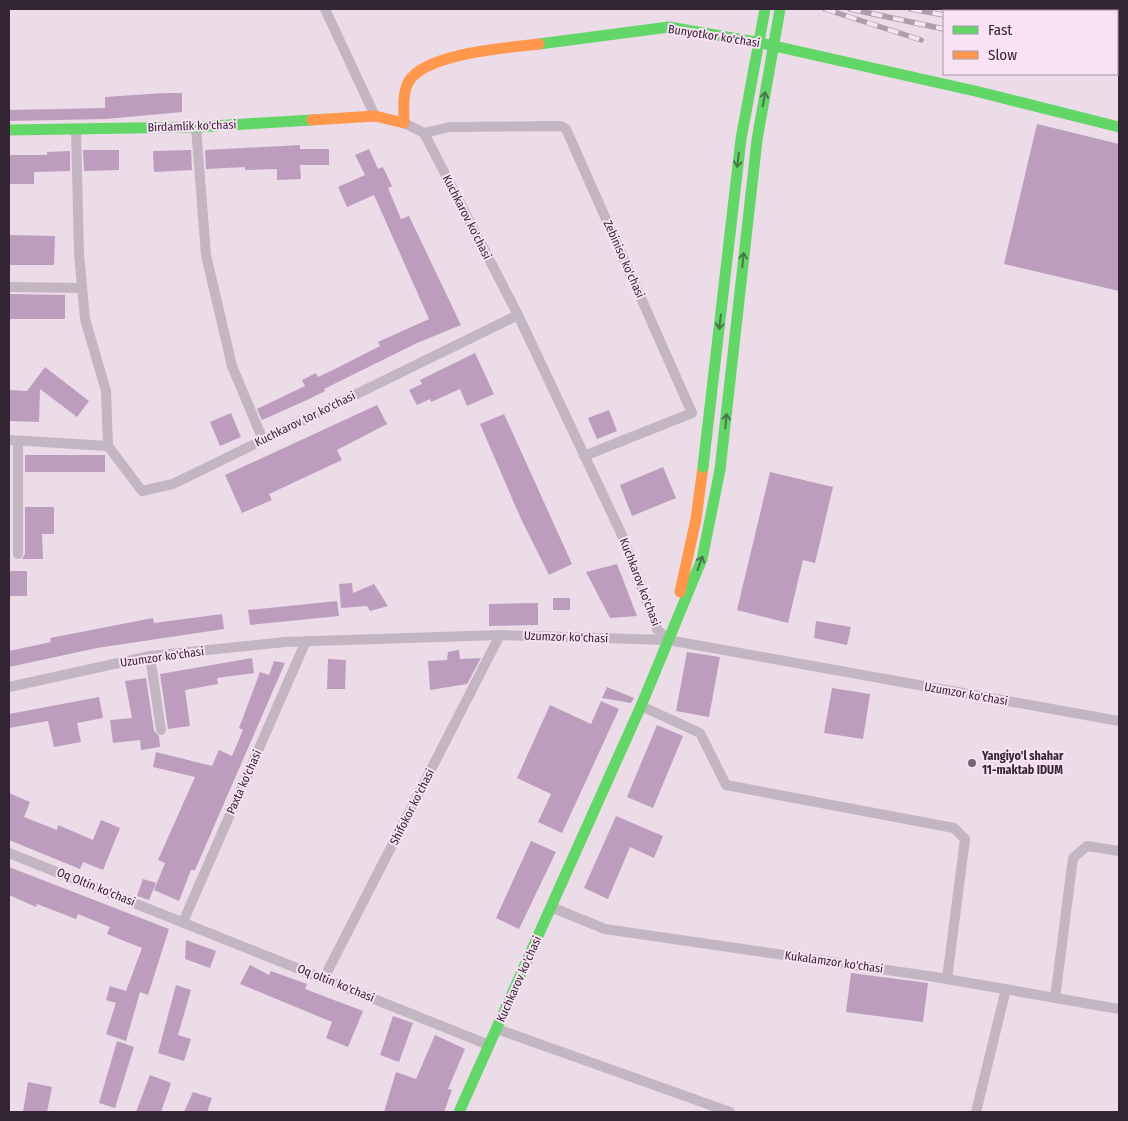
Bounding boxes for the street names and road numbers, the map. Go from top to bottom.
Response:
street label: Bunyotkor ko'chasi [667,22,761,50]
street label: Birdamlik ko'chasi [147,117,237,135]
street label: Kuchkarov ko'chasi [440,172,494,262]
street label: Zebiniso ko'chasi [601,218,647,300]
street label: Kuchkarov tor ko'chasi [252,389,358,449]
street label: Kuchkarov ko'chasi [617,536,663,628]
street label: Uzumzor ko'chasi [524,629,608,645]
street label: Uzumzor ko'chasi [119,644,205,670]
street label: Uzumzor ko'chasi [923,680,1009,708]
street label: Paxta ko'chasi [224,748,264,816]
street label: Shifokor ko'chasi [387,767,437,847]
street label: Oq Oltin ko'chasi [55,865,137,909]
street label: Kuchkarov ko'chasi [494,934,544,1024]
street label: Kukalamzor ko'chasi [784,948,884,976]
street label: Oq oltin ko'chasi [295,961,377,1005]

